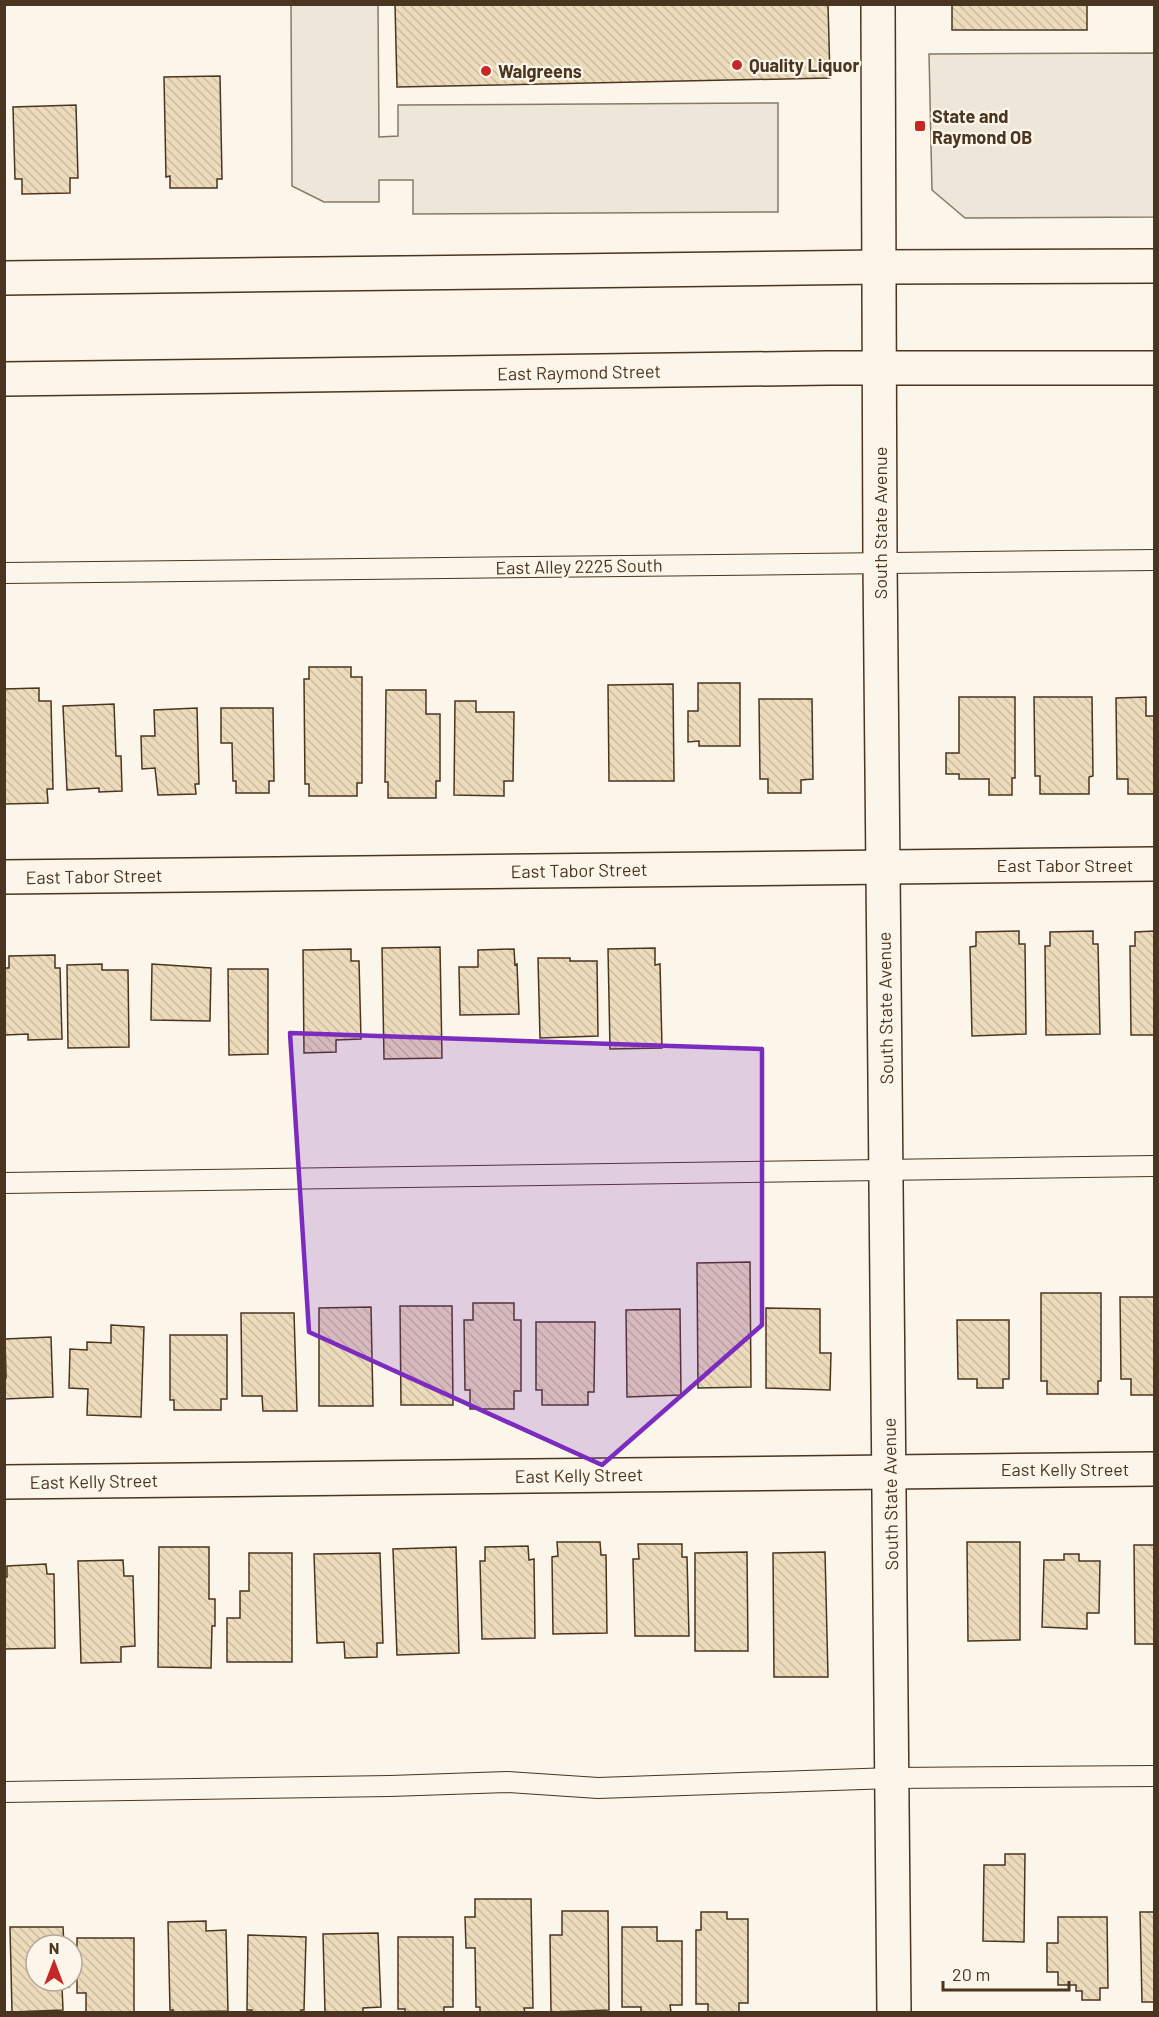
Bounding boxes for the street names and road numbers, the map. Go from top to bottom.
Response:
street label: East Raymond Street [497,360,661,384]
street label: South State Avenue [869,447,891,599]
street label: East Alley 2225 South [495,554,663,578]
street label: East Tabor Street [997,854,1133,876]
street label: East Tabor Street [510,858,648,882]
street label: East Tabor Street [25,864,163,888]
street label: South State Avenue [873,931,897,1085]
street label: South State Avenue [878,1417,902,1571]
street label: East Kelly Street [1001,1458,1129,1480]
street label: East Kelly Street [515,1463,643,1487]
street label: East Kelly Street [30,1469,158,1493]

